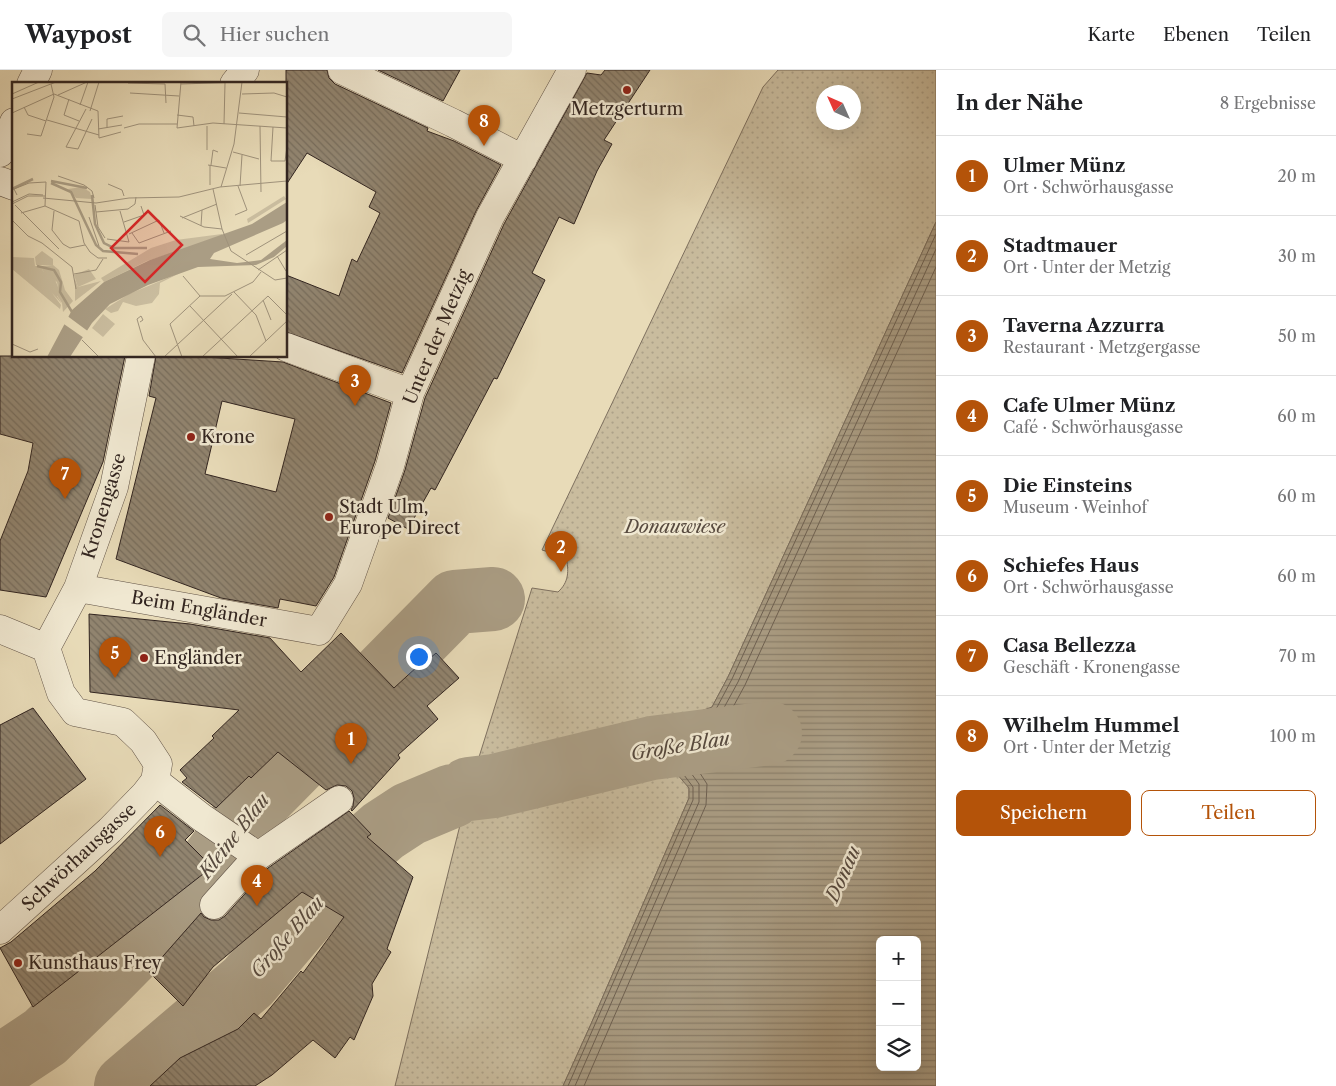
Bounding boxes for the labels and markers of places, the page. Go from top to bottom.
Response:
marker: Metzgerturm [621,84,633,96]
place label: Metzgerturm [571,98,683,120]
pin: 8 [468,105,500,146]
pin: 3 [339,365,371,406]
place label: Krone [201,426,255,448]
marker: Krone [185,431,197,443]
pin: 7 [49,458,81,499]
place label: Stadt Ulm, Europe Direct [339,496,461,539]
marker: Stadt Ulm, Europe Direct [323,511,335,523]
pin: 2 [545,531,577,572]
pin: 5 [99,637,131,678]
place label: Engländer [154,647,242,669]
marker: Engländer [138,652,150,664]
pin: 1 [335,723,367,764]
pin: 6 [144,816,176,857]
pin: 4 [241,865,273,906]
place label: Kunsthaus Frey [28,952,163,974]
marker: Kunsthaus Frey [12,957,24,969]

